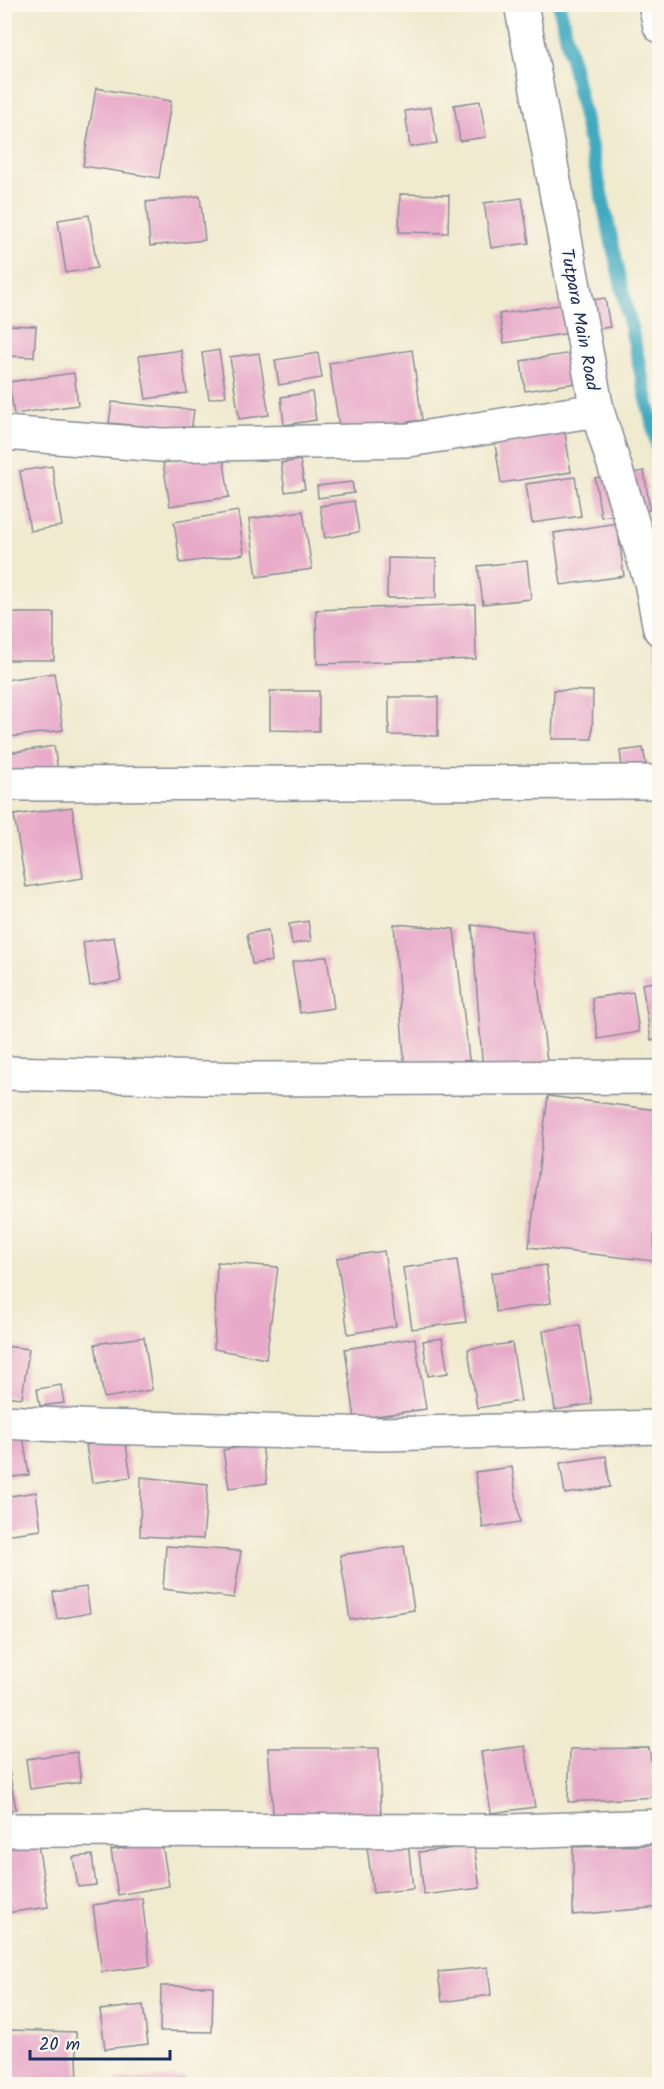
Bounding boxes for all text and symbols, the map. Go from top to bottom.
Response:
street label: Tutpara Main Road [551,246,606,394]
scale bar [30,2023,170,2061]
text: 20 m [39,2031,80,2060]

